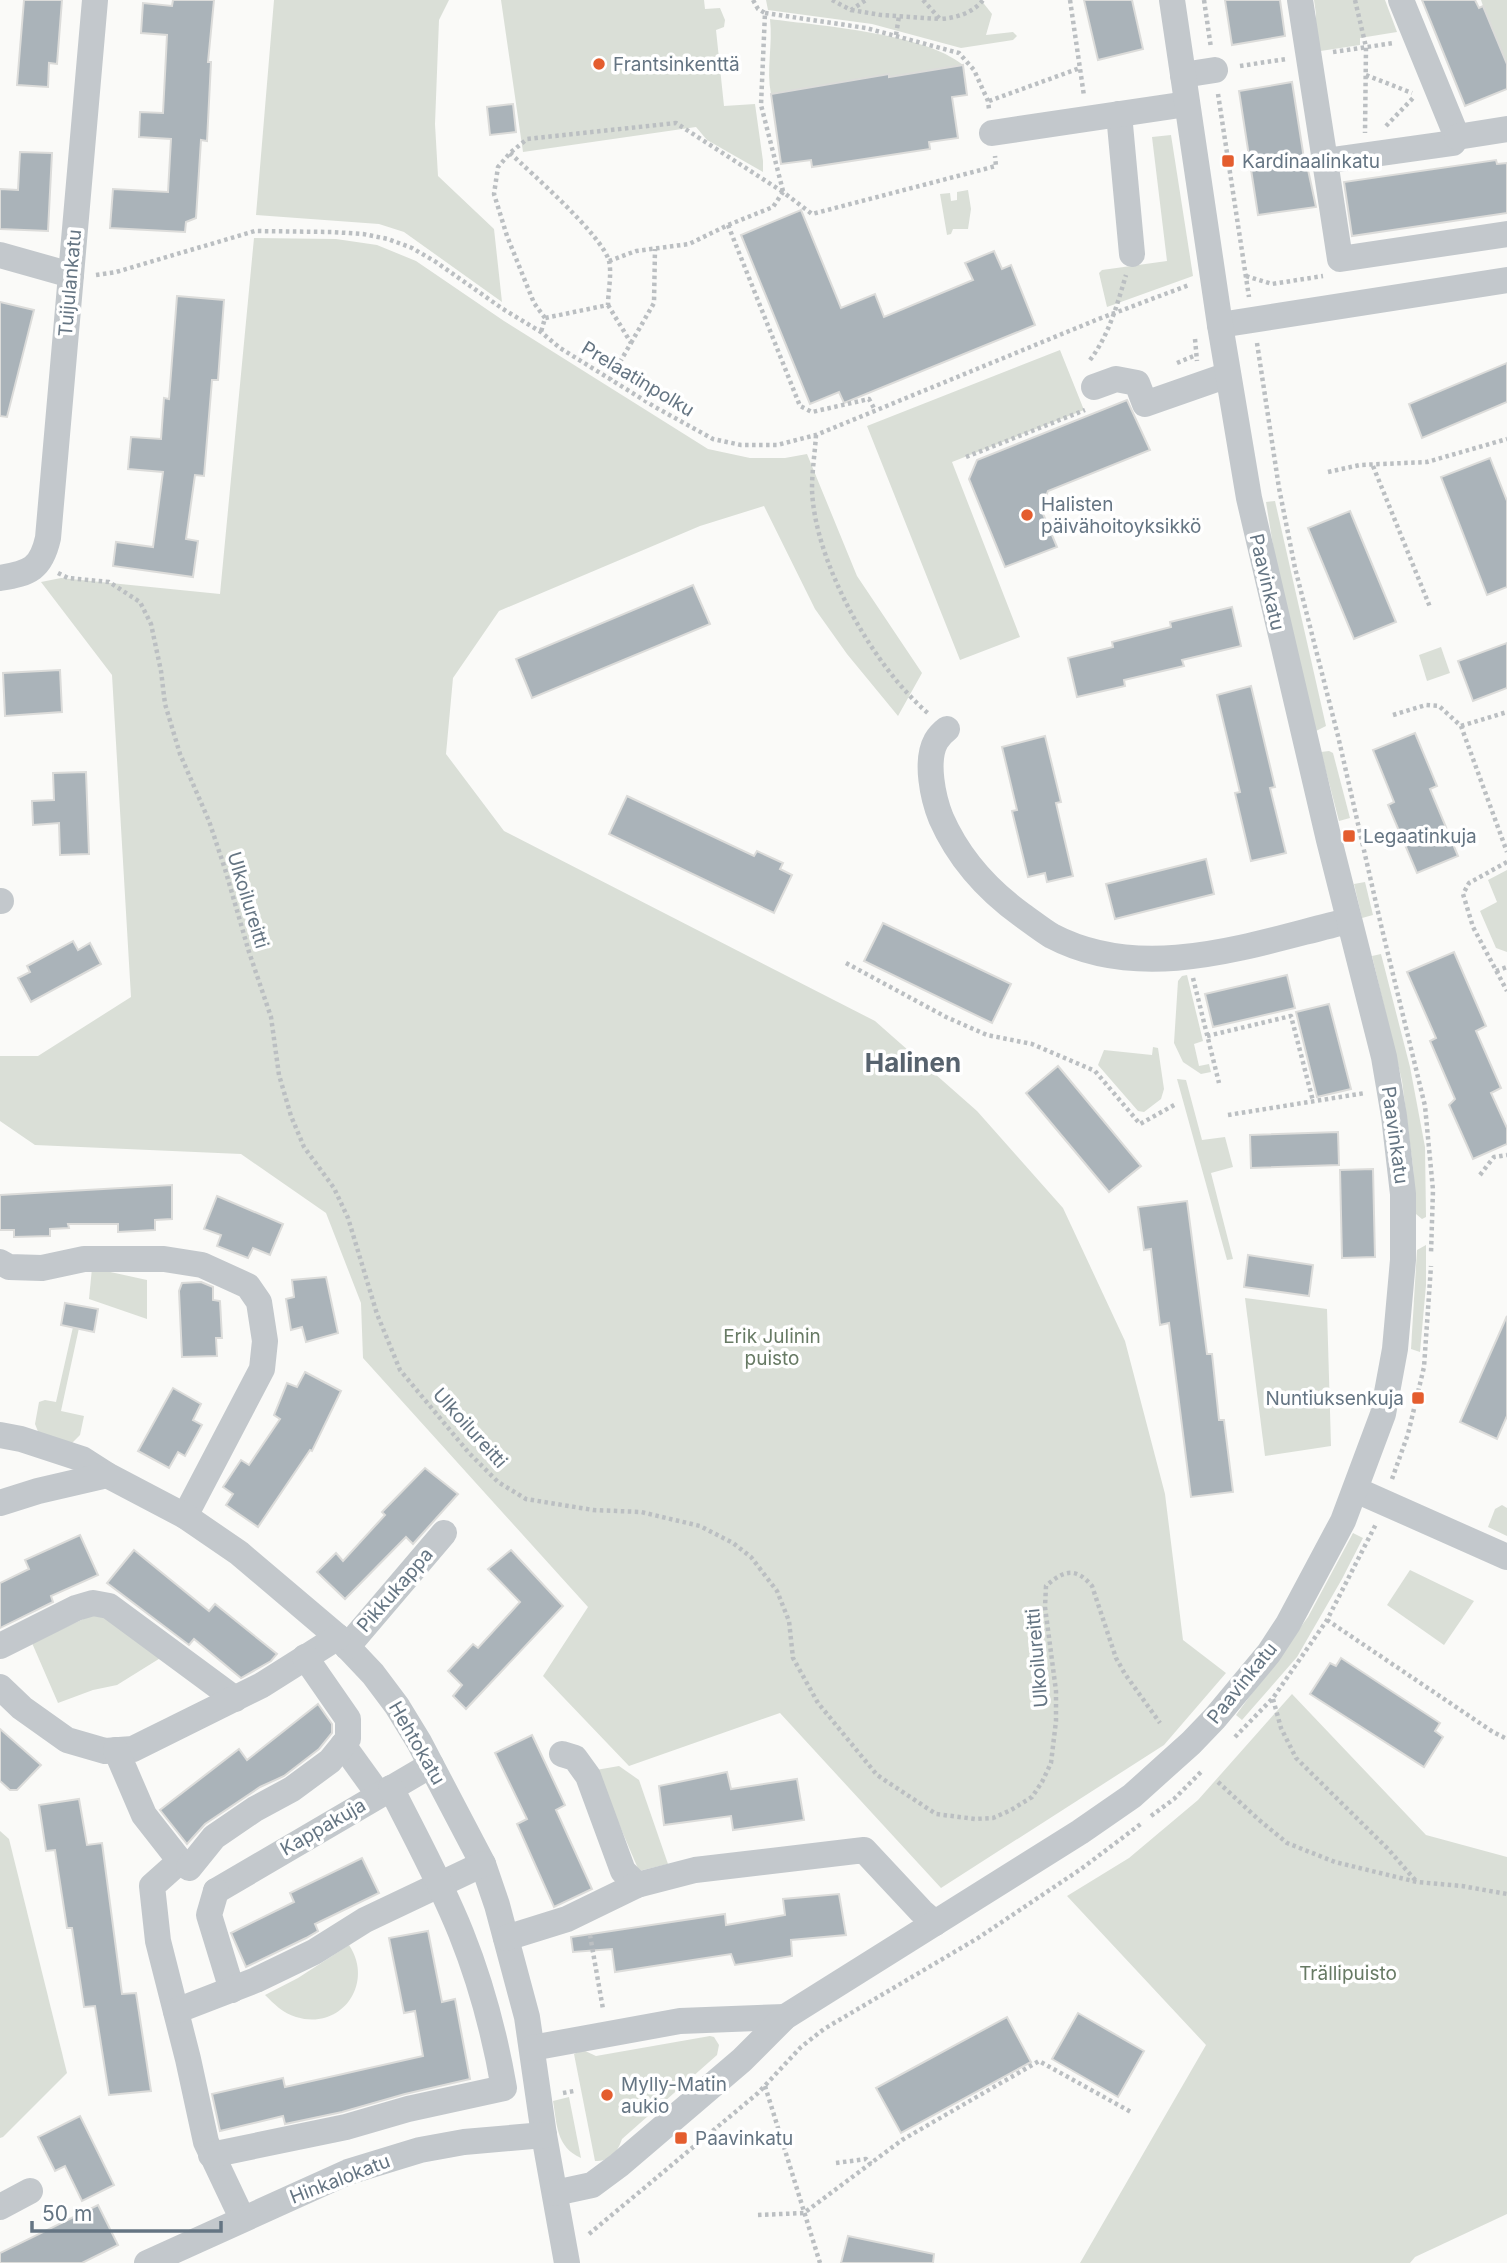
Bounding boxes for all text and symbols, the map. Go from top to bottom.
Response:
place label: Frantsinkenttä [613,53,740,76]
marker: Frantsinkenttä [591,56,607,72]
place label: Kardinaalinkatu [1242,150,1380,173]
marker: Kardinaalinkatu [1220,153,1236,169]
street label: Tuijulankatu [54,228,86,338]
street label: Prelaatinpolku [578,336,698,422]
place label: Halisten päivähoitoyksikkö [1041,493,1201,538]
marker: Halisten päivähoitoyksikkö [1019,507,1035,523]
street label: Paavinkatu [1245,532,1289,632]
place label: Legaatinkuja [1363,825,1477,848]
marker: Legaatinkuja [1341,828,1357,844]
street label: Ulkoilureitti [222,849,274,951]
district label: Halinen [865,1047,961,1078]
street label: Paavinkatu [1377,1085,1413,1185]
park label: Erik Julinin puisto [723,1325,821,1370]
street label: Ulkoilureitti [428,1383,512,1473]
place label: Nuntiuksenkuja [1265,1387,1404,1410]
marker: Nuntiuksenkuja [1410,1390,1426,1406]
street label: Pikkukappa [352,1543,438,1637]
street label: Ulkoilureitti [1021,1607,1053,1709]
street label: Paavinkatu [1202,1638,1282,1728]
street label: Hehtokatu [384,1697,450,1789]
street label: Kappakuja [276,1793,370,1861]
park label: Trällipuisto [1299,1962,1397,1985]
place label: Mylly-Matin aukio [621,2073,727,2118]
marker: Mylly-Matin aukio [599,2087,615,2103]
place label: Paavinkatu [695,2127,793,2150]
marker: Paavinkatu [673,2130,689,2146]
street label: Hinkalokatu [287,2149,393,2209]
scale bar [32,2190,220,2234]
text: 50 m [42,2201,92,2226]

